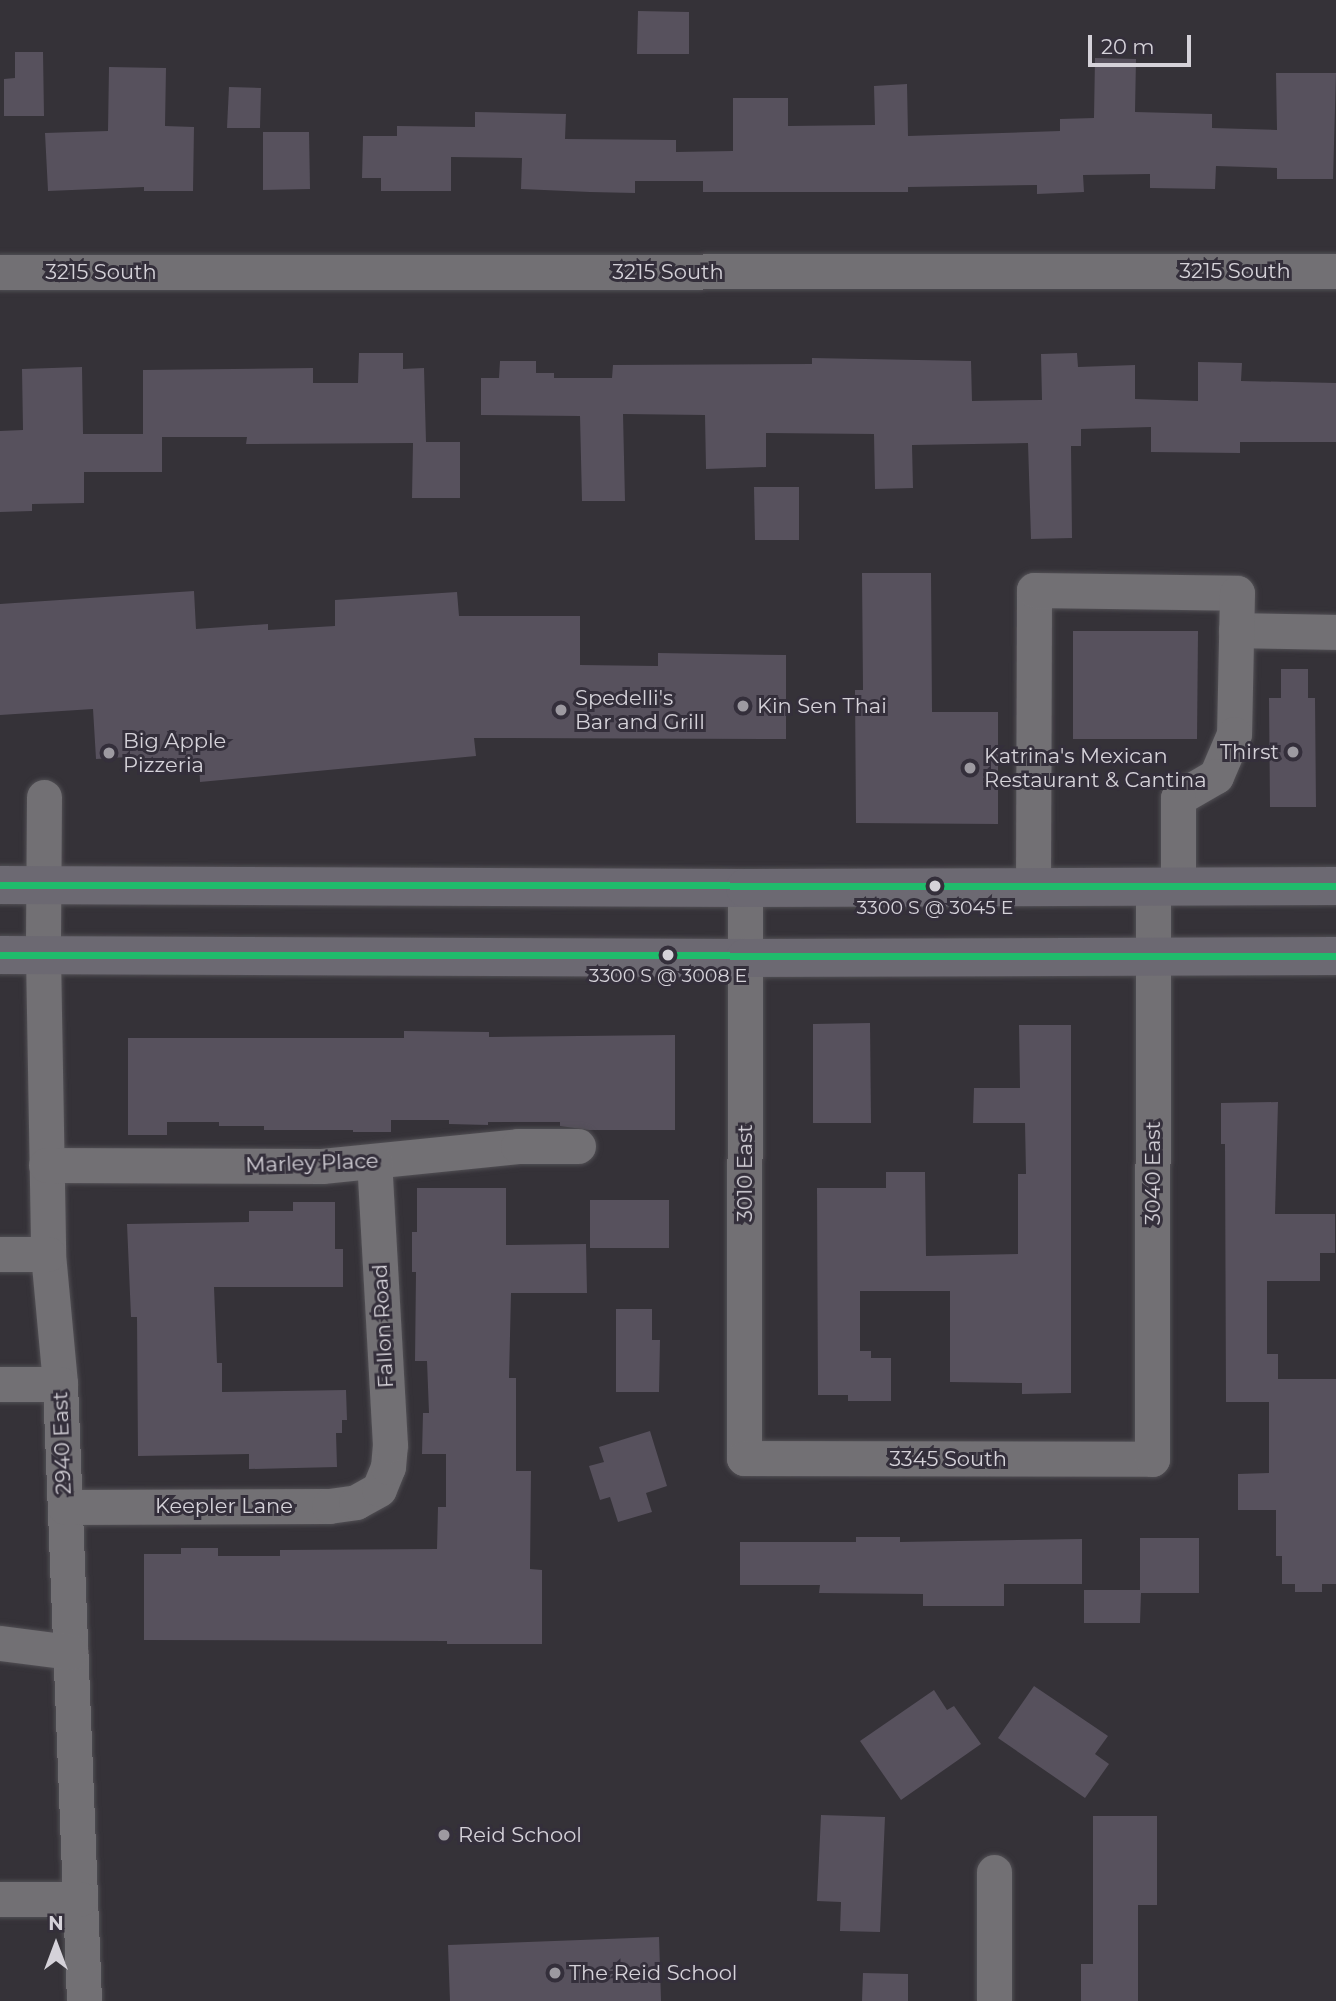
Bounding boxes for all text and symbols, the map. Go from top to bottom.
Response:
scale bar [1091,21,1194,65]
text: 20 m [1101,34,1155,59]
street label: 3215 South [1179,258,1291,284]
street label: 3215 South [45,259,157,285]
street label: 3215 South [612,259,724,285]
place label: Spedelli's Bar and Grill [575,685,705,735]
place label: Kin Sen Thai [757,693,887,719]
marker: Kin Sen Thai [735,698,751,714]
marker: Spedelli's Bar and Grill [553,702,569,718]
place label: Big Apple Pizzeria [123,728,226,778]
place label: Thirst [1220,739,1279,765]
place label: Katrina's Mexican Restaurant & Cantina [984,743,1207,793]
marker: Thirst [1285,744,1301,760]
marker: Big Apple Pizzeria [101,745,117,761]
marker: Katrina's Mexican Restaurant & Cantina [962,760,978,776]
marker: 3300 S @ 3045 E [928,879,942,893]
place label: 3300 S @ 3045 E [857,897,1013,919]
marker: 3300 S @ 3008 E [661,948,675,962]
place label: 3300 S @ 3008 E [589,965,747,987]
street label: 3040 East [1140,1121,1166,1225]
street label: 3010 East [732,1124,758,1222]
street label: Marley Place [245,1148,379,1178]
street label: Fallon Road [367,1263,399,1389]
street label: 2940 East [48,1391,76,1495]
street label: 3345 South [889,1446,1007,1472]
street label: Keepler Lane [155,1493,293,1519]
place label: Reid School [458,1822,582,1848]
marker: Reid School [436,1827,452,1843]
north arrow [21,1910,91,1980]
text: N [48,1912,64,1935]
place label: The Reid School [569,1960,737,1986]
marker: The Reid School [547,1965,563,1981]

